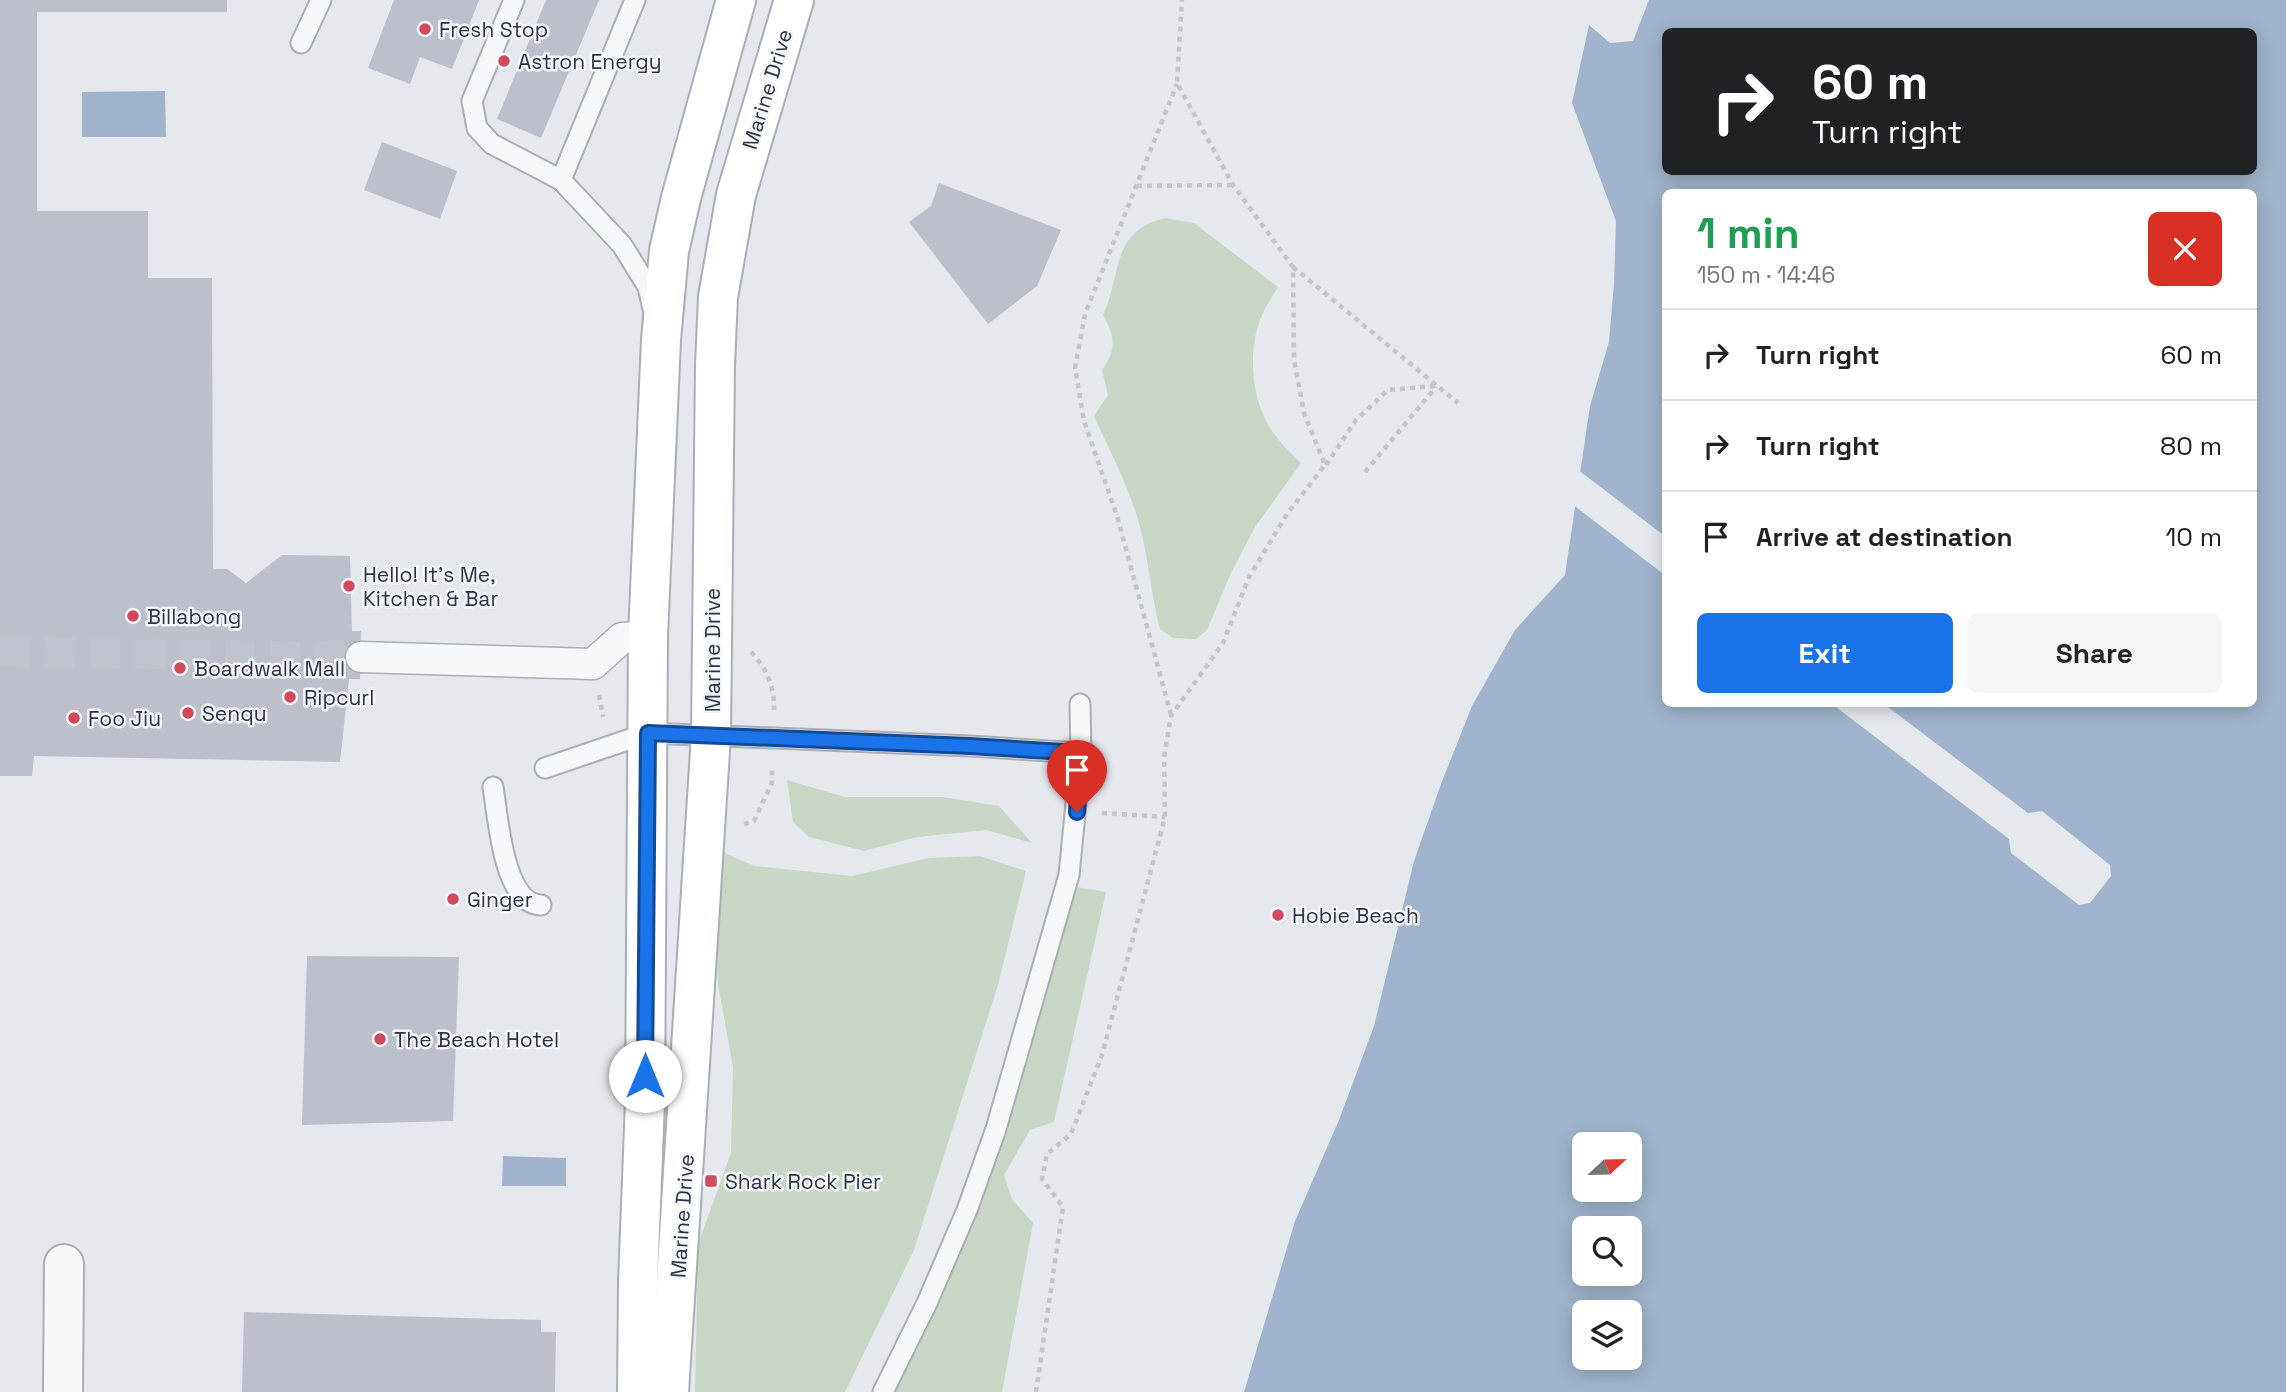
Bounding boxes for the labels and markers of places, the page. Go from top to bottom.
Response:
place label: Fresh Stop [439,16,548,43]
marker: Fresh Stop [417,21,433,37]
place label: Astron Energy [518,48,662,75]
marker: Astron Energy [496,53,512,69]
place label: Hello! It's Me, Kitchen & Bar [363,561,498,612]
marker: Hello! It's Me, Kitchen & Bar [341,578,357,594]
place label: Billabong [147,603,241,630]
marker: Billabong [125,608,141,624]
place label: Boardwalk Mall [194,655,345,682]
marker: Boardwalk Mall [172,660,188,676]
place label: Ripcurl [304,684,374,711]
marker: Ripcurl [282,689,298,705]
place label: Senqu [202,700,267,727]
place label: Foo Jiu [88,705,161,732]
marker: Senqu [180,705,196,721]
marker: Foo Jiu [66,710,82,726]
pin [1047,740,1107,812]
place label: Ginger [467,886,533,913]
marker: Ginger [445,891,461,907]
place label: Hobie Beach [1292,902,1419,929]
marker: Hobie Beach [1270,907,1286,923]
place label: The Beach Hotel [394,1026,559,1053]
marker: The Beach Hotel [372,1031,388,1047]
place label: Shark Rock Pier [725,1168,881,1195]
marker: Shark Rock Pier [703,1173,719,1189]

